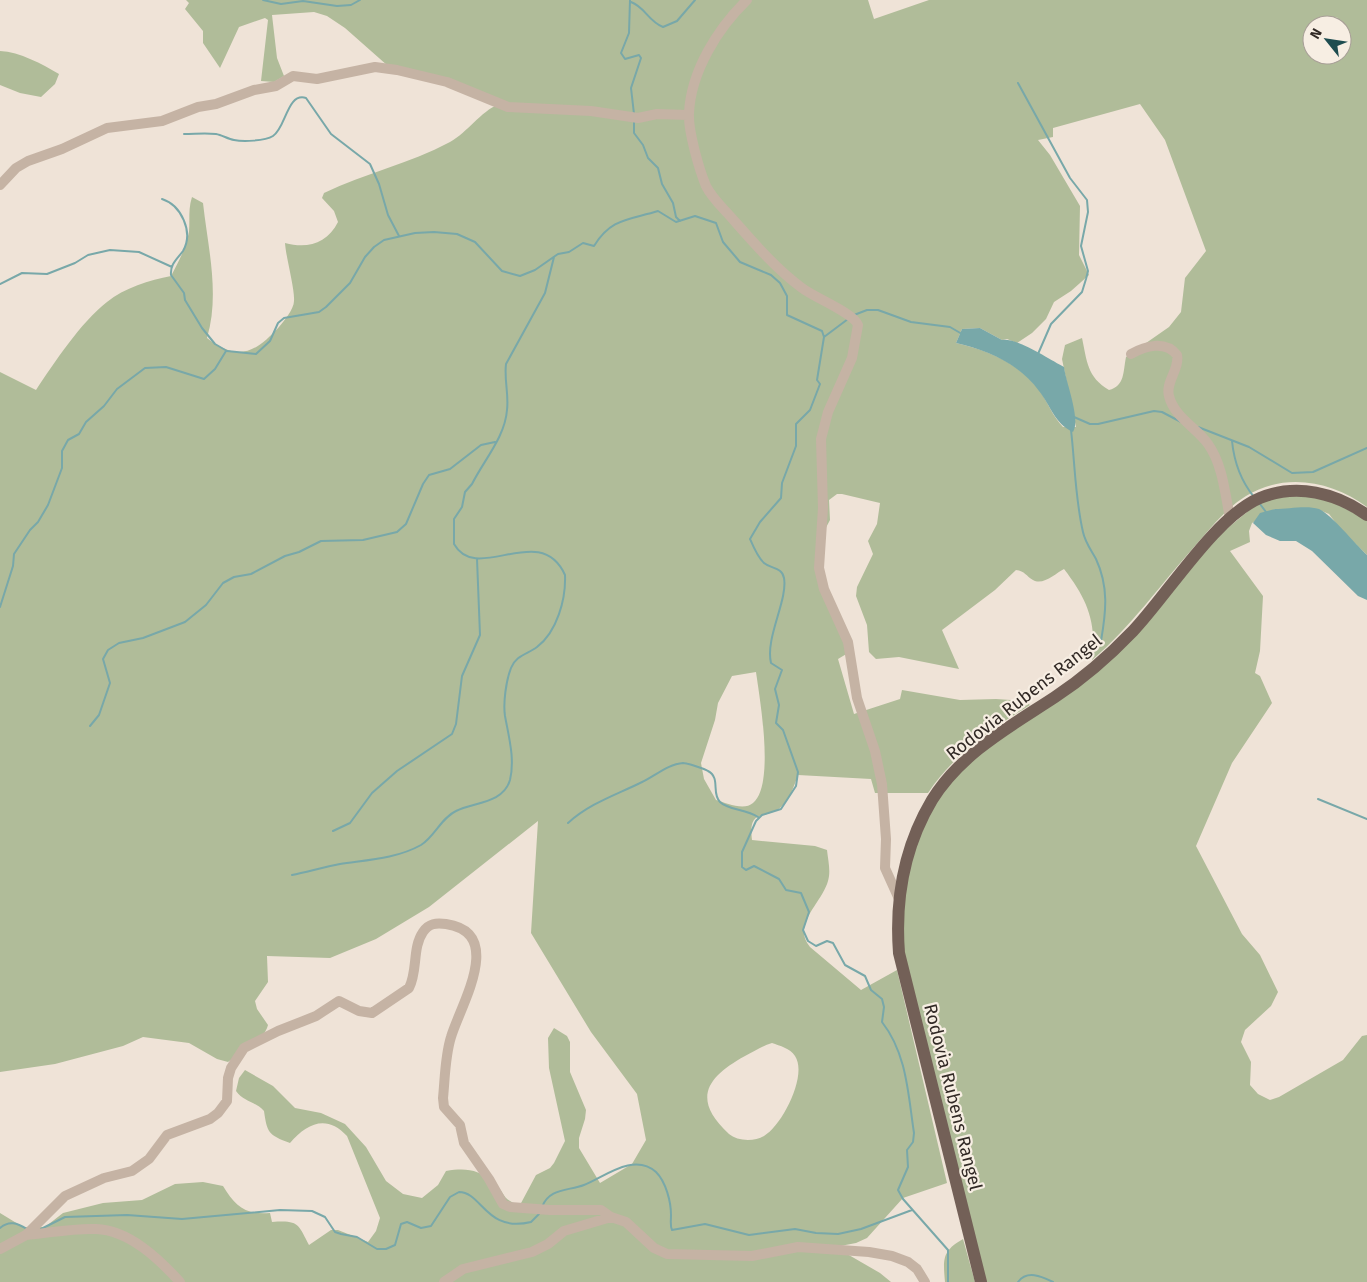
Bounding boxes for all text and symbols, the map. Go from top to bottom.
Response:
north arrow [1302,15,1352,65]
text: N [1306,25,1326,42]
street label: Rodovia Rubens Rangel [942,629,1106,765]
street label: Rodovia Rubens Rangel [919,1001,987,1193]

